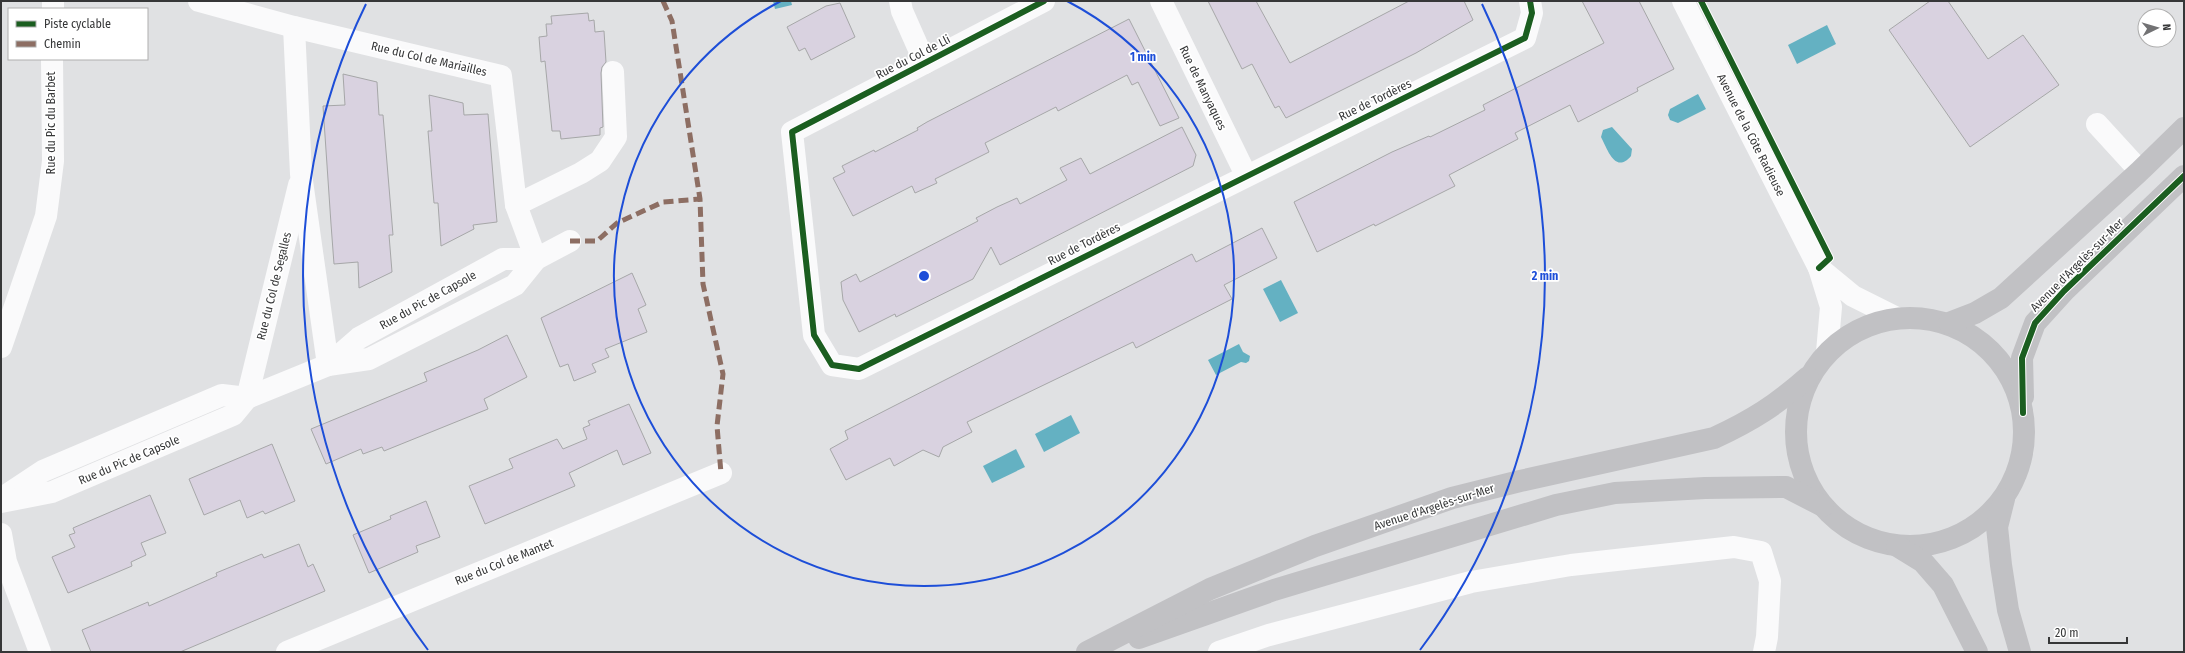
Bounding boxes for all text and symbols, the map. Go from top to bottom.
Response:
legend [8,8,148,60]
north arrow [2137,8,2177,48]
text: Piste cyclable [44,17,111,31]
text: N [2160,23,2173,31]
street label: Rue du Col de Lli [873,32,953,82]
text: Chemin [44,37,81,51]
street label: Rue du Col de Mariailles [370,39,488,79]
street label: Rue de Manyaques [1176,43,1230,133]
text: 1 min [1130,50,1156,64]
street label: Avenue de la Côte Radieuse [1714,71,1788,199]
street label: Rue du Pic du Barbet [44,72,58,174]
street label: Rue de Tordères [1336,76,1414,124]
street label: Avenue d'Argelès-sur-Mer [2028,215,2127,314]
street label: Rue de Tordères [1046,220,1122,268]
street label: Rue du Col de Segalles [254,231,294,341]
street label: Rue du Pic de Capsole [377,268,479,332]
centre of rings [917,269,931,283]
text: 2 min [1531,269,1558,283]
street label: Rue du Pic de Capsole [76,432,182,488]
street label: Avenue d'Argelès-sur-Mer [1372,481,1497,533]
street label: Rue du Col de Mantet [453,536,555,588]
scale bar [2049,619,2127,645]
text: 20 m [2055,626,2079,640]

